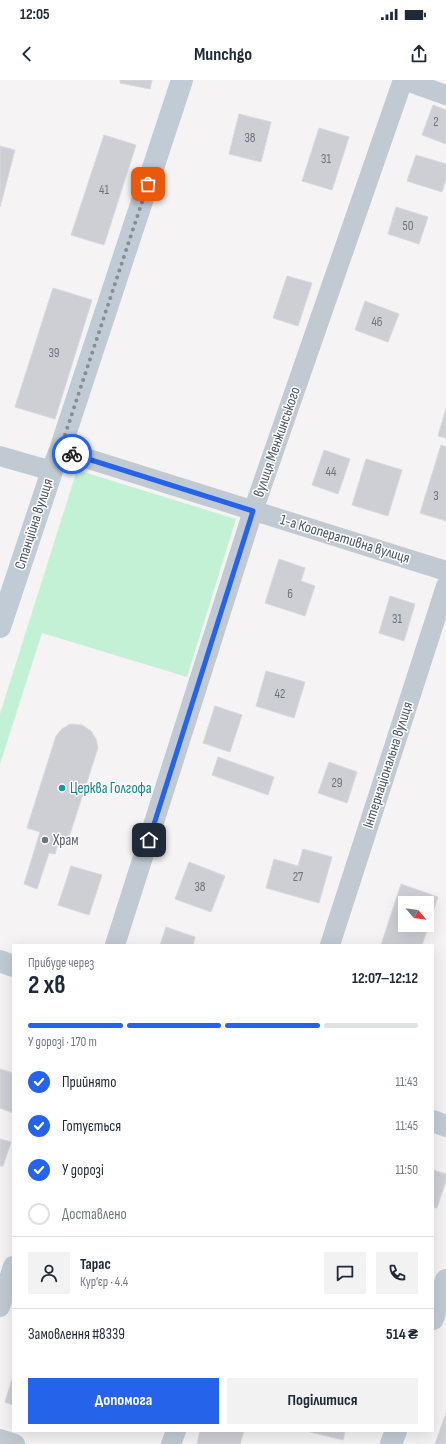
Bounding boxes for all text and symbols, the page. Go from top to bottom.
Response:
text: 12:05 [20,5,50,24]
icon: back [16,43,38,65]
icon: share [408,43,430,65]
text: Munchgo [194,44,252,65]
house number: 2 [433,114,439,130]
house number: 38 [244,130,256,146]
house number: 31 [321,151,331,167]
pin [131,167,165,201]
icon: bag [137,173,159,195]
house number: 41 [99,182,109,198]
house number: 50 [402,218,414,234]
house number: 46 [371,314,383,330]
house number: 39 [48,345,60,361]
street label: вулиця Менжинського [249,384,305,500]
courier [52,434,92,474]
icon: bike [61,443,83,465]
house number: 44 [326,464,337,480]
street label: Станційна вулиця [10,476,58,572]
house number: 3 [433,488,439,504]
street label: 1-а Кооперативна вулиця [278,510,412,568]
house number: 6 [287,586,293,602]
house number: 31 [392,611,402,627]
house number: 42 [275,686,285,702]
street label: Інтернаціональна вулиця [359,699,417,831]
house number: 29 [331,775,343,791]
place label: Церква Голгофа [70,779,152,798]
marker: Церква Голгофа [57,783,67,793]
pin [132,823,166,857]
icon: home [138,829,160,851]
place label: Храм [52,831,79,850]
marker: Храм [40,835,50,845]
house number: 27 [293,869,304,885]
house number: 38 [194,879,206,895]
north arrow [398,896,434,932]
map controls [398,896,434,932]
text: Прибуде через [28,955,94,971]
text: 12:07–12:12 [352,969,418,988]
text: 2 хв [28,970,66,1001]
text: У дорозі · 170 m [28,1034,97,1050]
icon: check [28,1071,50,1093]
text: Прийнято [62,1073,116,1092]
text: 11:43 [396,1074,418,1090]
icon: check [28,1115,50,1137]
text: Готується [62,1117,121,1136]
text: 11:45 [396,1118,418,1134]
icon: check [28,1159,50,1181]
text: У дорозі [62,1161,104,1180]
text: 11:50 [395,1162,418,1178]
text: Доставлено [62,1205,127,1224]
button: person [28,1252,70,1294]
button: chat [324,1252,366,1294]
button: phone [376,1252,418,1294]
text: Тарас [80,1255,111,1274]
text: Кур’єр · 4.4 [80,1274,128,1290]
text: Замовлення #8339 [28,1325,125,1344]
text: 514 ₴ [386,1325,418,1344]
button: Допомога [28,1378,219,1424]
button: Поділитися [227,1378,418,1424]

